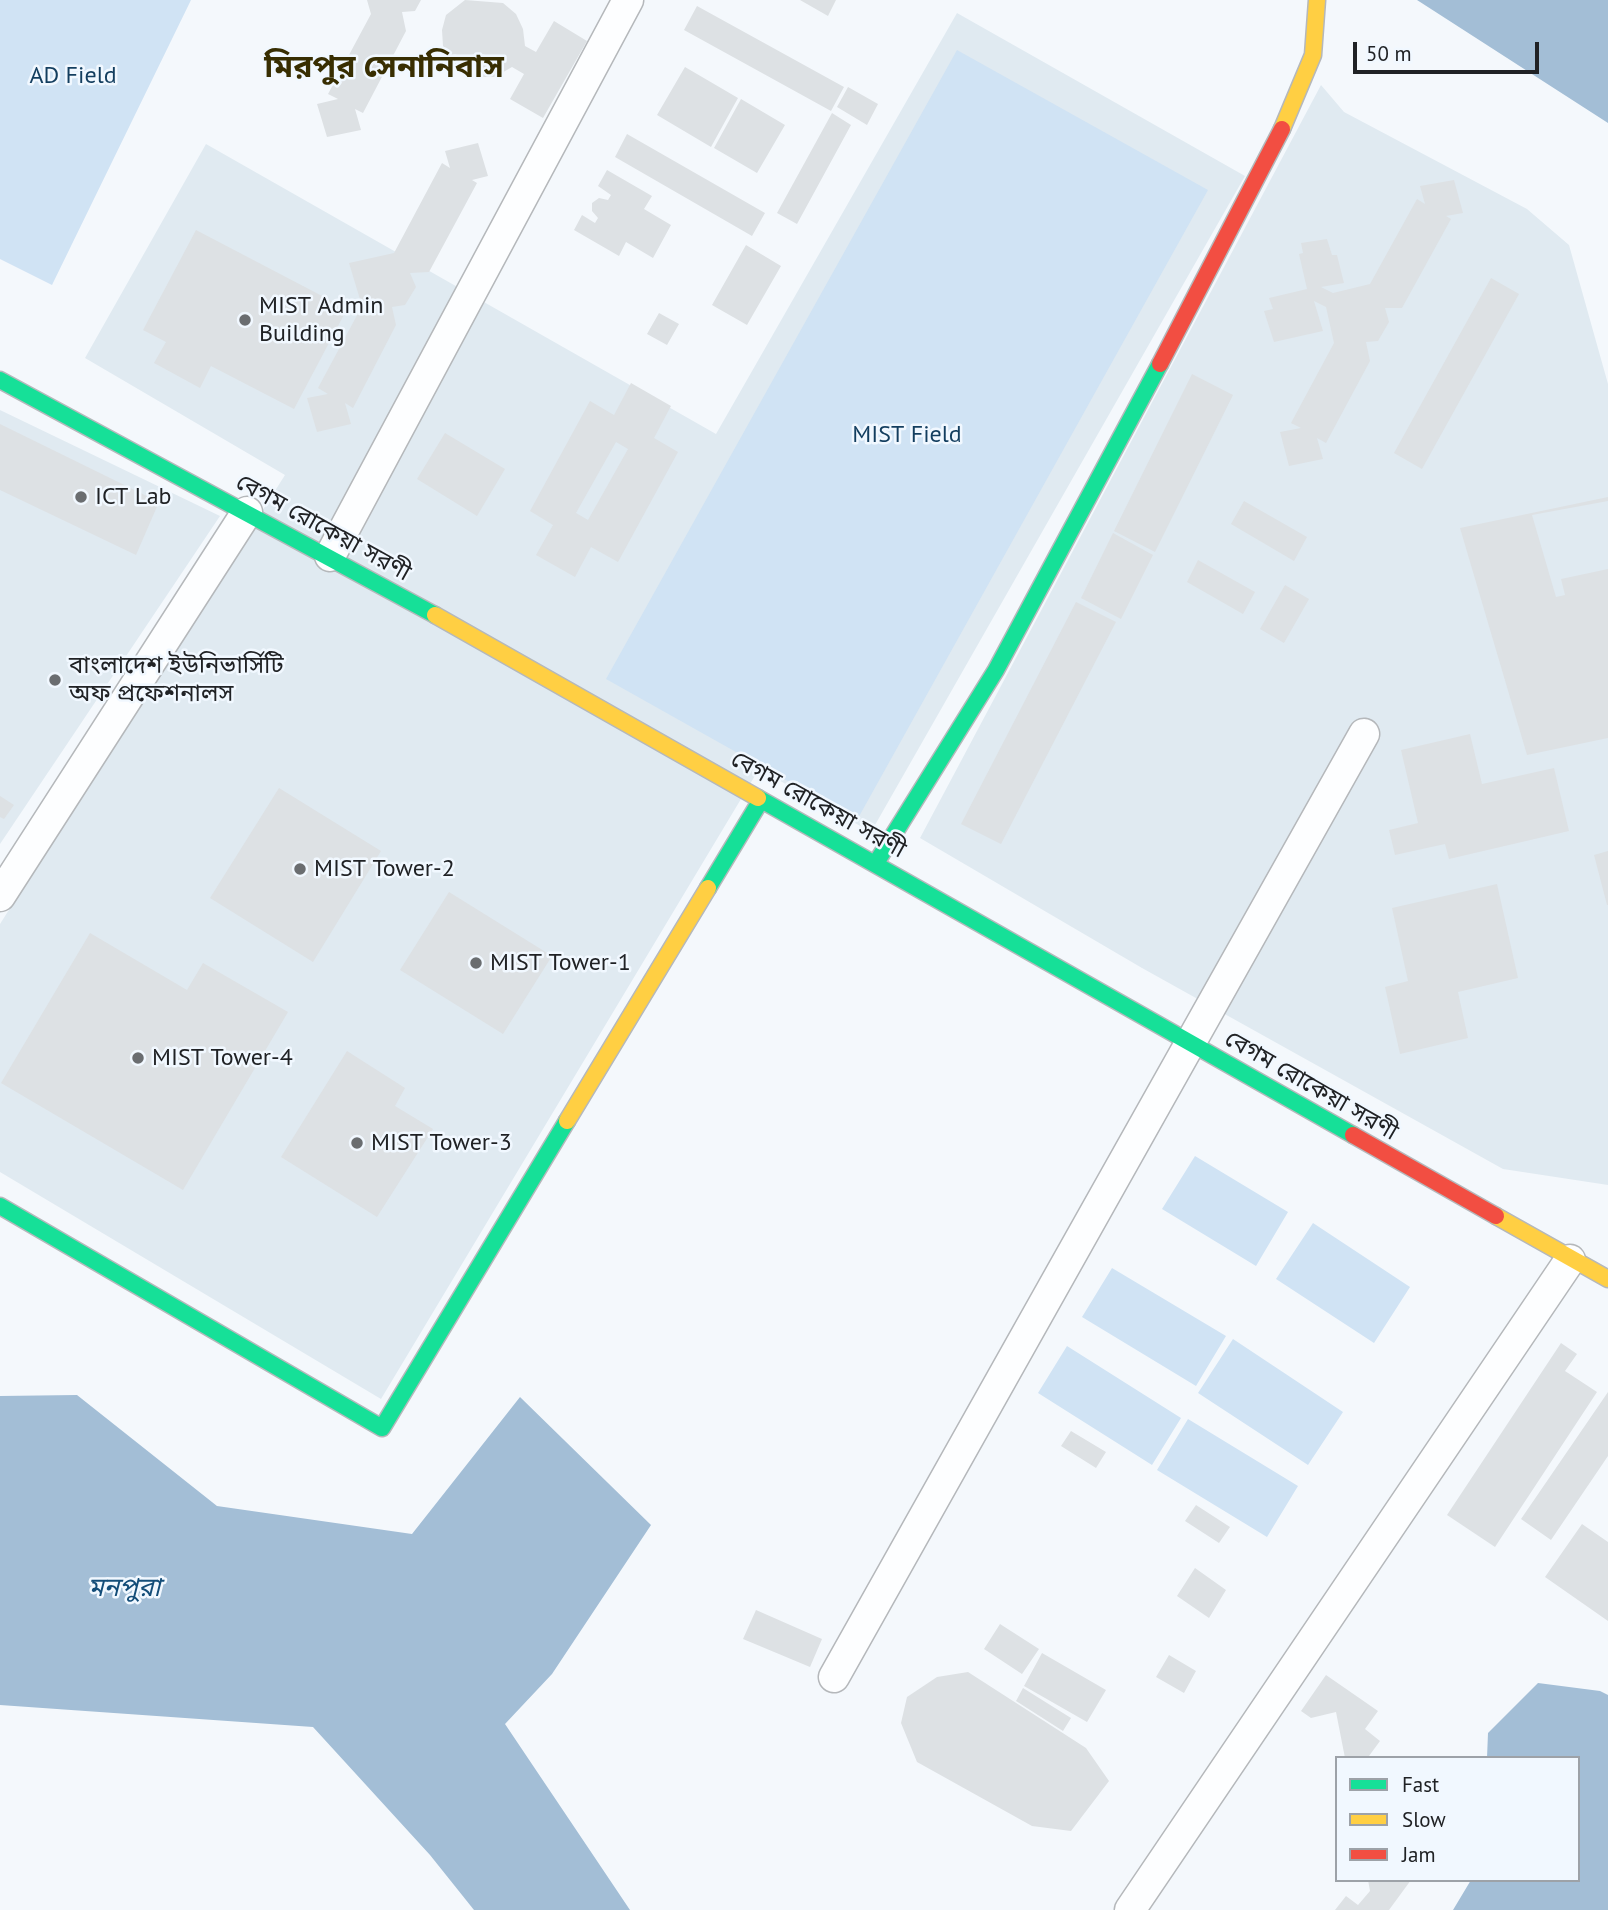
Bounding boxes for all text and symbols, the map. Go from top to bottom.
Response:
scale bar [1356,28,1542,72]
text: 50 m [1366,40,1412,67]
district label: মিরপুর সেনানিবাস [264,49,504,87]
park label: AD Field [29,62,117,90]
place label: MIST Admin Building [259,292,383,348]
marker: MIST Admin Building [237,312,253,328]
park label: MIST Field [852,421,962,449]
street label: বেগম রোকেয়া সরণী [231,468,415,588]
place label: ICT Lab [95,483,172,511]
marker: ICT Lab [73,489,89,505]
place label: বাংলাদেশ ইউনিভার্সিটি অফ প্রফেশনালস [69,652,284,708]
marker: বাংলাদেশ ইউনিভার্সিটি অফ প্রফেশনালস [47,672,63,688]
street label: বেগম রোকেয়া সরণী [726,745,910,865]
place label: MIST Tower-2 [314,855,455,883]
marker: MIST Tower-2 [292,861,308,877]
place label: MIST Tower-1 [490,949,631,977]
marker: MIST Tower-1 [468,955,484,971]
street label: বেগম রোকেয়া সরণী [1219,1025,1403,1147]
place label: MIST Tower-4 [152,1044,293,1072]
marker: MIST Tower-4 [130,1050,146,1066]
place label: MIST Tower-3 [371,1129,512,1157]
marker: MIST Tower-3 [349,1135,365,1151]
water label: মনপুরা [88,1573,160,1605]
legend [1335,1756,1580,1882]
text: Fast [1402,1771,1439,1798]
text: Slow [1402,1806,1446,1833]
text: Jam [1402,1841,1436,1868]

